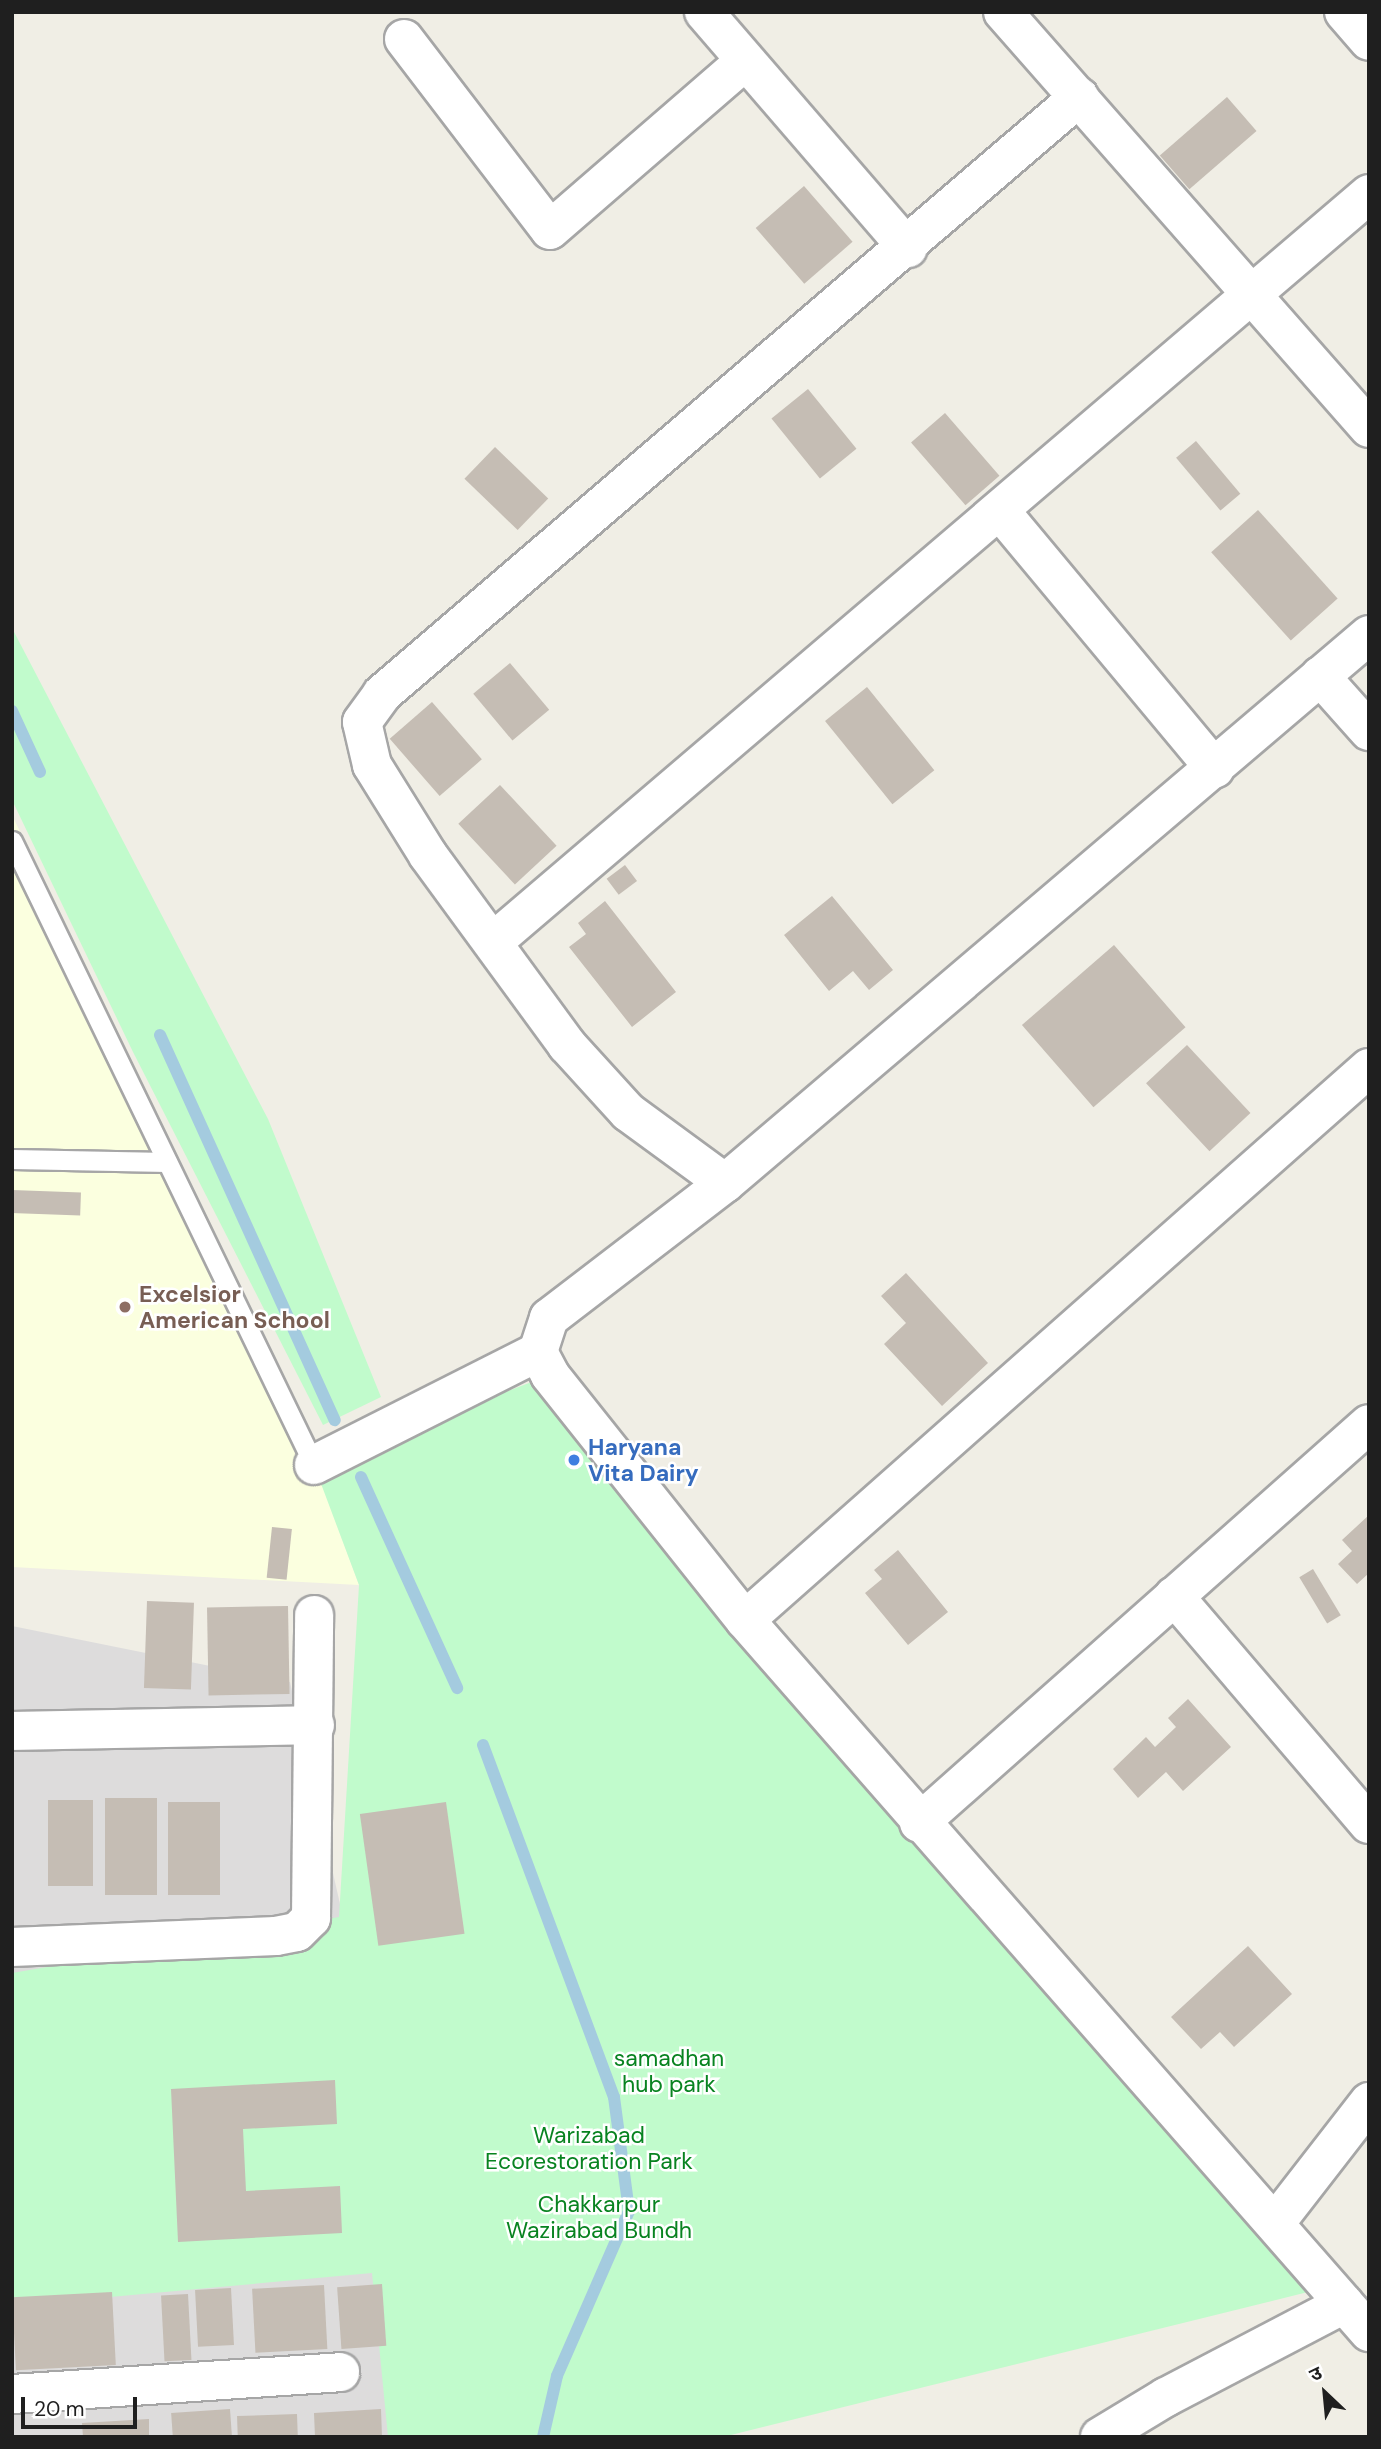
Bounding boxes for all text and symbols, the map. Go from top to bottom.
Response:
place label: Excelsior American School [139,1280,330,1334]
marker: Excelsior American School [117,1299,133,1315]
place label: Haryana Vita Dairy [588,1433,699,1487]
marker: Haryana Vita Dairy [566,1452,582,1468]
park label: samadhan hub park [614,2044,724,2098]
park label: Warizabad Ecorestoration Park [485,2121,693,2175]
park label: Chakkarpur Wazirabad Bundh [506,2190,692,2244]
north arrow [1290,2358,1360,2428]
text: उ [1305,2360,1326,2387]
scale bar [24,2382,140,2426]
text: 20 m [34,2395,85,2423]

